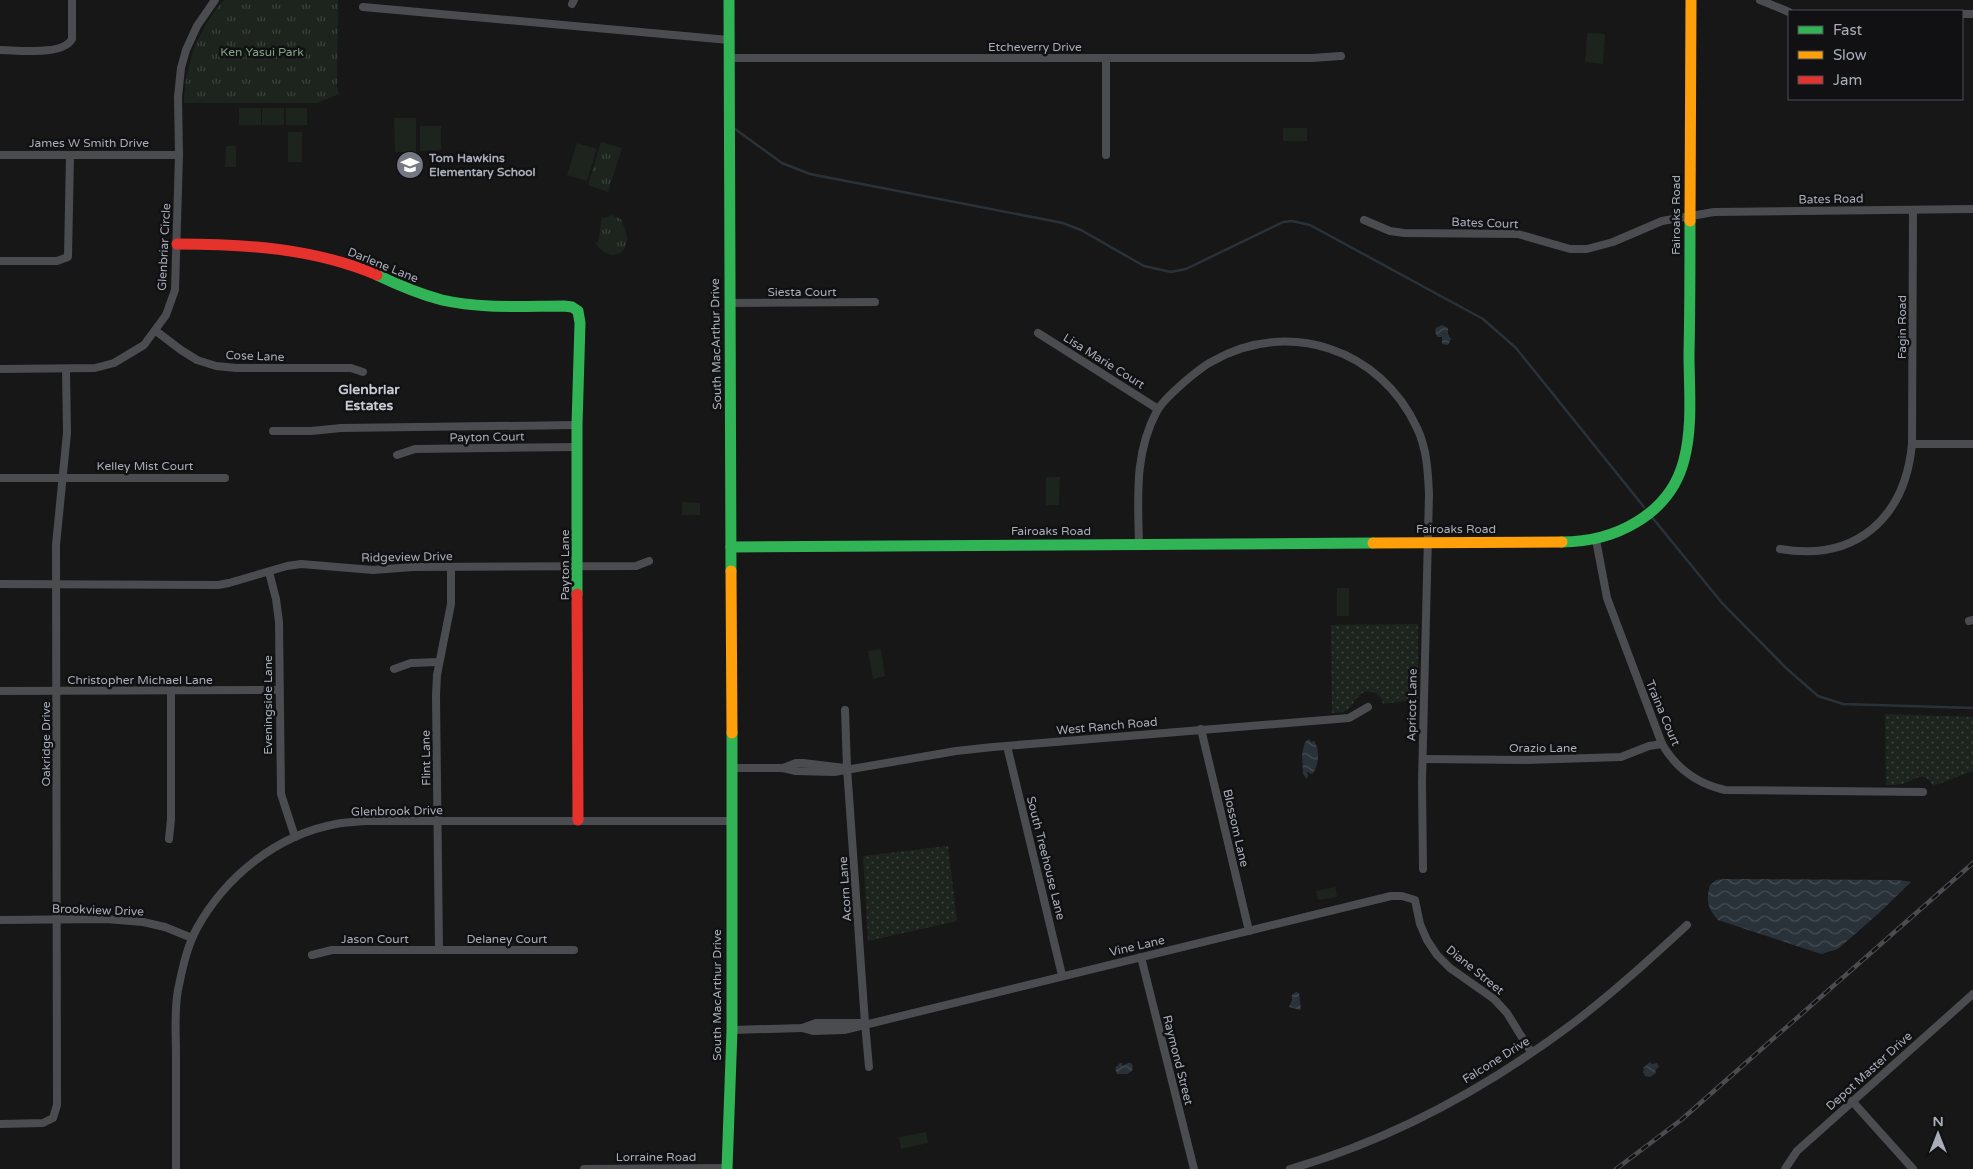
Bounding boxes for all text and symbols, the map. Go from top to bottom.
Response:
legend [1788,10,1963,100]
text: Fast [1833,21,1863,39]
street label: Etcheverry Drive [988,40,1082,54]
park label: Ken Yasui Park [220,45,304,59]
text: Slow [1833,46,1867,64]
text: Jam [1833,71,1862,89]
street label: James W Smith Drive [29,136,149,150]
school or university icon: Tom Hawkins Elementary School [395,150,425,180]
place label: Tom Hawkins Elementary School [428,151,536,180]
street label: Fairoaks Road [1669,175,1683,255]
street label: Bates Road [1798,191,1864,207]
street label: Glenbriar Circle [155,203,173,291]
street label: Bates Court [1451,215,1519,231]
street label: Darlene Lane [346,244,421,286]
street label: South MacArthur Drive [708,278,724,410]
street label: Siesta Court [767,285,837,299]
street label: Fagin Road [1895,295,1909,359]
street label: Lisa Marie Court [1061,330,1148,392]
street label: Cose Lane [225,348,285,364]
district label: Glenbriar Estates [338,381,400,414]
street label: Payton Court [449,429,525,445]
street label: Kelley Mist Court [97,459,194,473]
street label: Fairoaks Road [1416,522,1496,536]
street label: Fairoaks Road [1011,524,1091,538]
street label: Payton Lane [558,529,572,601]
street label: Ridgeview Drive [361,549,453,565]
street label: Eveningside Lane [261,655,275,755]
street label: Apricot Lane [1404,668,1420,742]
street label: Christopher Michael Lane [67,673,213,687]
street label: Traina Court [1643,678,1683,748]
street label: Oakridge Drive [39,701,53,787]
street label: West Ranch Road [1056,715,1158,737]
street label: Flint Lane [419,730,433,786]
street label: Orazio Lane [1509,741,1577,755]
street label: Blossom Lane [1220,788,1252,868]
street label: South Treehouse Lane [1024,795,1068,921]
street label: Glenbrook Drive [351,803,443,819]
street label: Acorn Lane [836,856,854,922]
street label: Brookview Drive [52,901,144,919]
street label: South MacArthur Drive [710,929,724,1061]
street label: Jason Court [341,932,409,946]
street label: Delaney Court [467,932,548,946]
street label: Vine Lane [1108,933,1166,959]
street label: Diane Street [1443,942,1507,998]
street label: Raymond Street [1160,1014,1196,1107]
street label: Depot Master Drive [1823,1029,1915,1113]
street label: Falcone Drive [1460,1034,1532,1086]
north arrow [1913,1109,1963,1159]
text: N [1932,1113,1944,1130]
street label: Lorraine Road [616,1150,696,1164]

